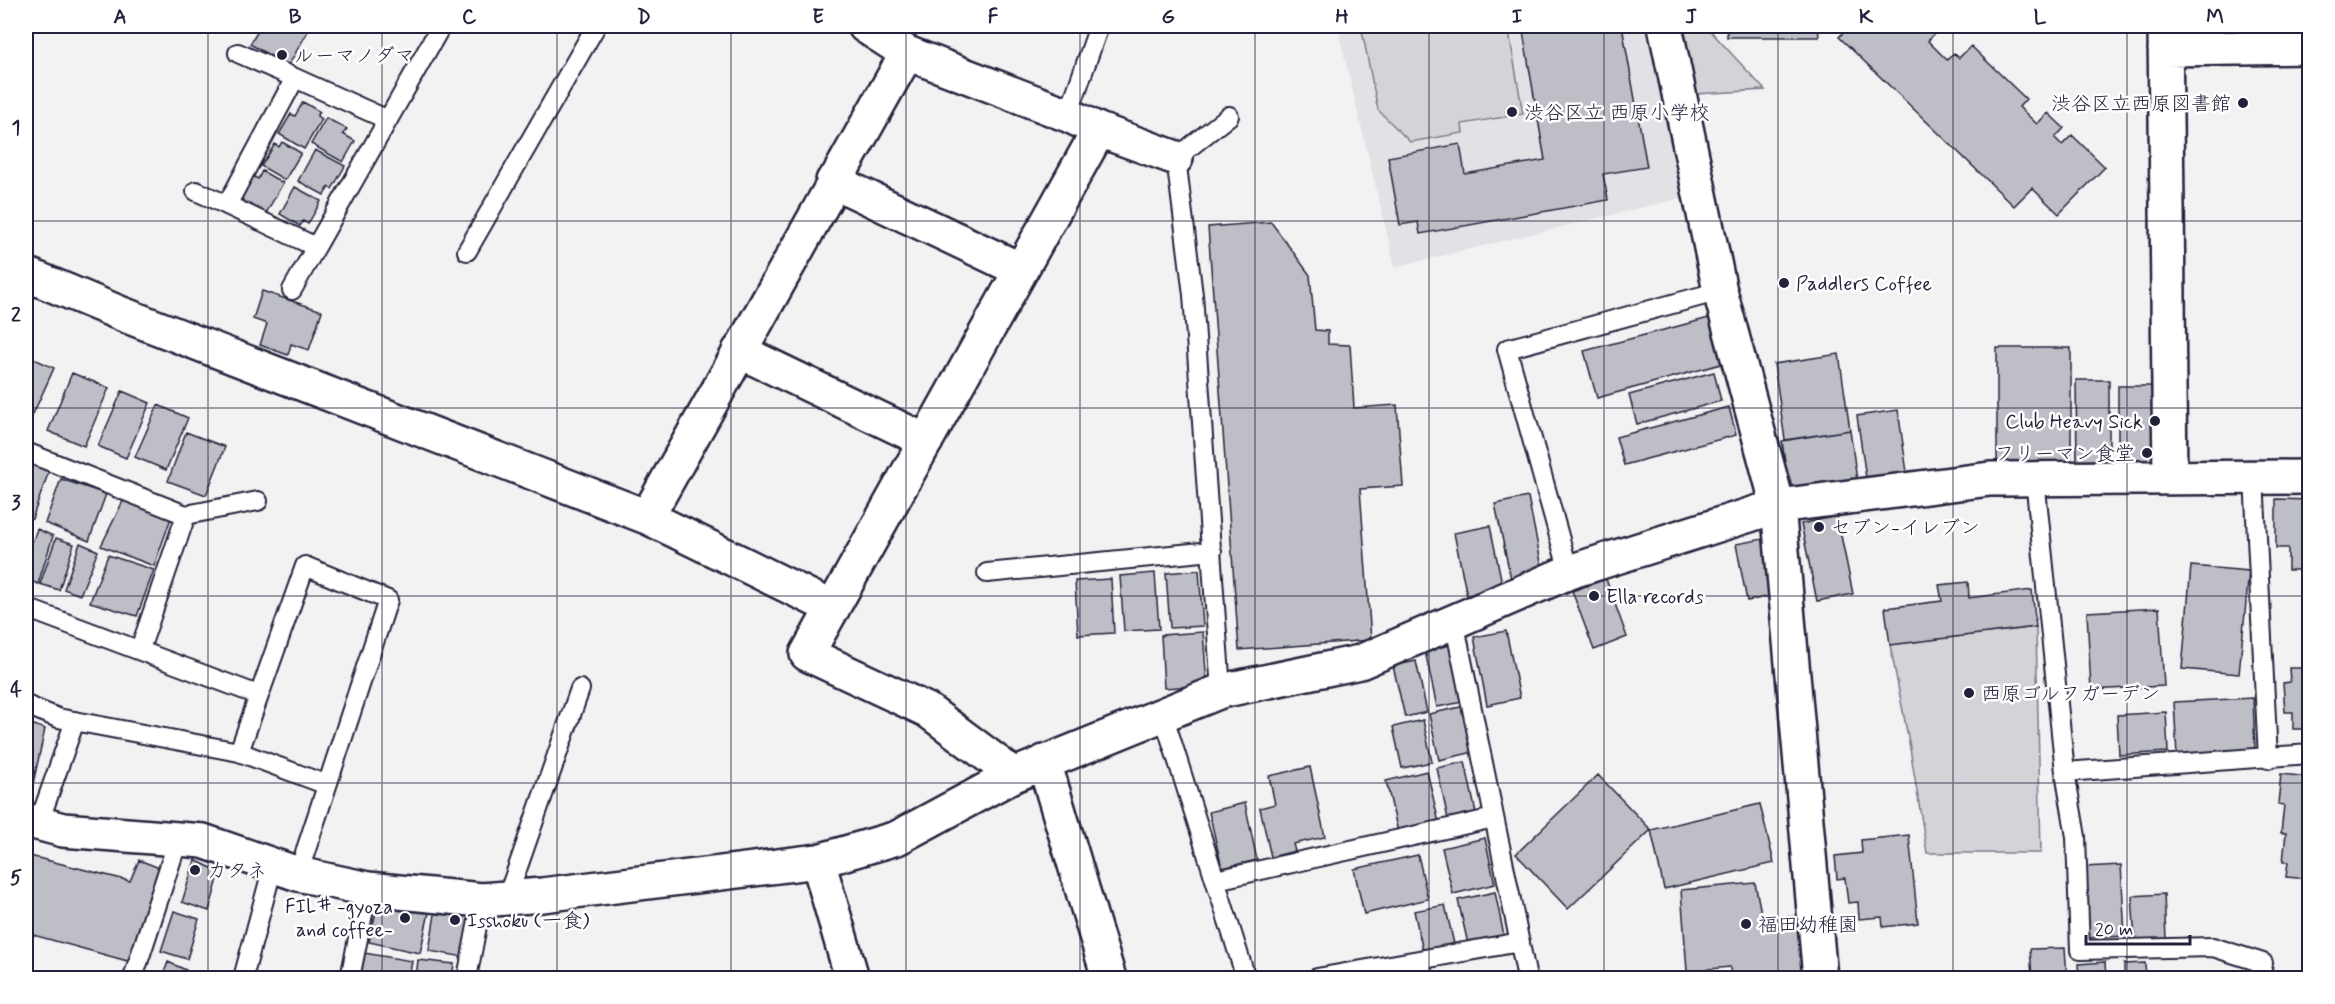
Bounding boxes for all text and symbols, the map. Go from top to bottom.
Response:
text: A [113,4,127,31]
text: B [289,4,302,31]
text: C [462,4,477,31]
text: D [637,4,651,31]
text: E [812,4,824,31]
text: F [988,4,999,31]
text: G [1161,4,1175,31]
text: H [1335,4,1349,31]
text: I [1512,4,1522,31]
text: J [1685,4,1697,31]
text: K [1859,4,1874,31]
text: L [2034,4,2047,31]
text: M [2206,4,2224,31]
place label: ルーマノダマ [294,43,415,70]
marker: ルーマノダマ [275,48,289,62]
place label: 渋谷区立西原図書館 [2051,91,2231,118]
marker: 渋谷区立西原図書館 [2236,96,2250,110]
place label: 渋谷区立 西原小学校 [1524,100,1709,127]
marker: 渋谷区立 西原小学校 [1505,105,1519,119]
text: 1 [12,115,20,142]
place label: Paddlers Coffee [1796,271,1932,298]
marker: Paddlers Coffee [1777,276,1791,290]
text: 2 [11,302,21,329]
place label: Club Heavy Sick [2005,409,2143,436]
marker: Club Heavy Sick [2148,414,2162,428]
place label: フリーマン食堂 [1995,441,2135,468]
marker: フリーマン食堂 [2140,446,2154,460]
text: 3 [11,490,21,517]
place label: セブン-イレブン [1831,515,1980,542]
marker: セブン-イレブン [1812,520,1826,534]
place label: Ella records [1606,584,1704,611]
marker: Ella records [1587,589,1601,603]
text: 4 [10,677,22,704]
place label: 西原ゴルフガーデン [1981,681,2160,708]
marker: 西原ゴルフガーデン [1962,686,1976,700]
place label: カタネ [207,858,267,885]
marker: カタネ [188,863,202,877]
text: 5 [10,865,22,892]
place label: FIL# -gyoza and coffee- [285,894,393,944]
place label: Isshoku (一食) [467,908,589,935]
scale bar [2086,908,2190,946]
marker: FIL# -gyoza and coffee- [398,911,412,925]
place label: 福田幼稚園 [1758,912,1858,939]
marker: Isshoku (一食) [448,913,462,927]
marker: 福田幼稚園 [1739,917,1753,931]
text: 20 m [2095,918,2133,942]

